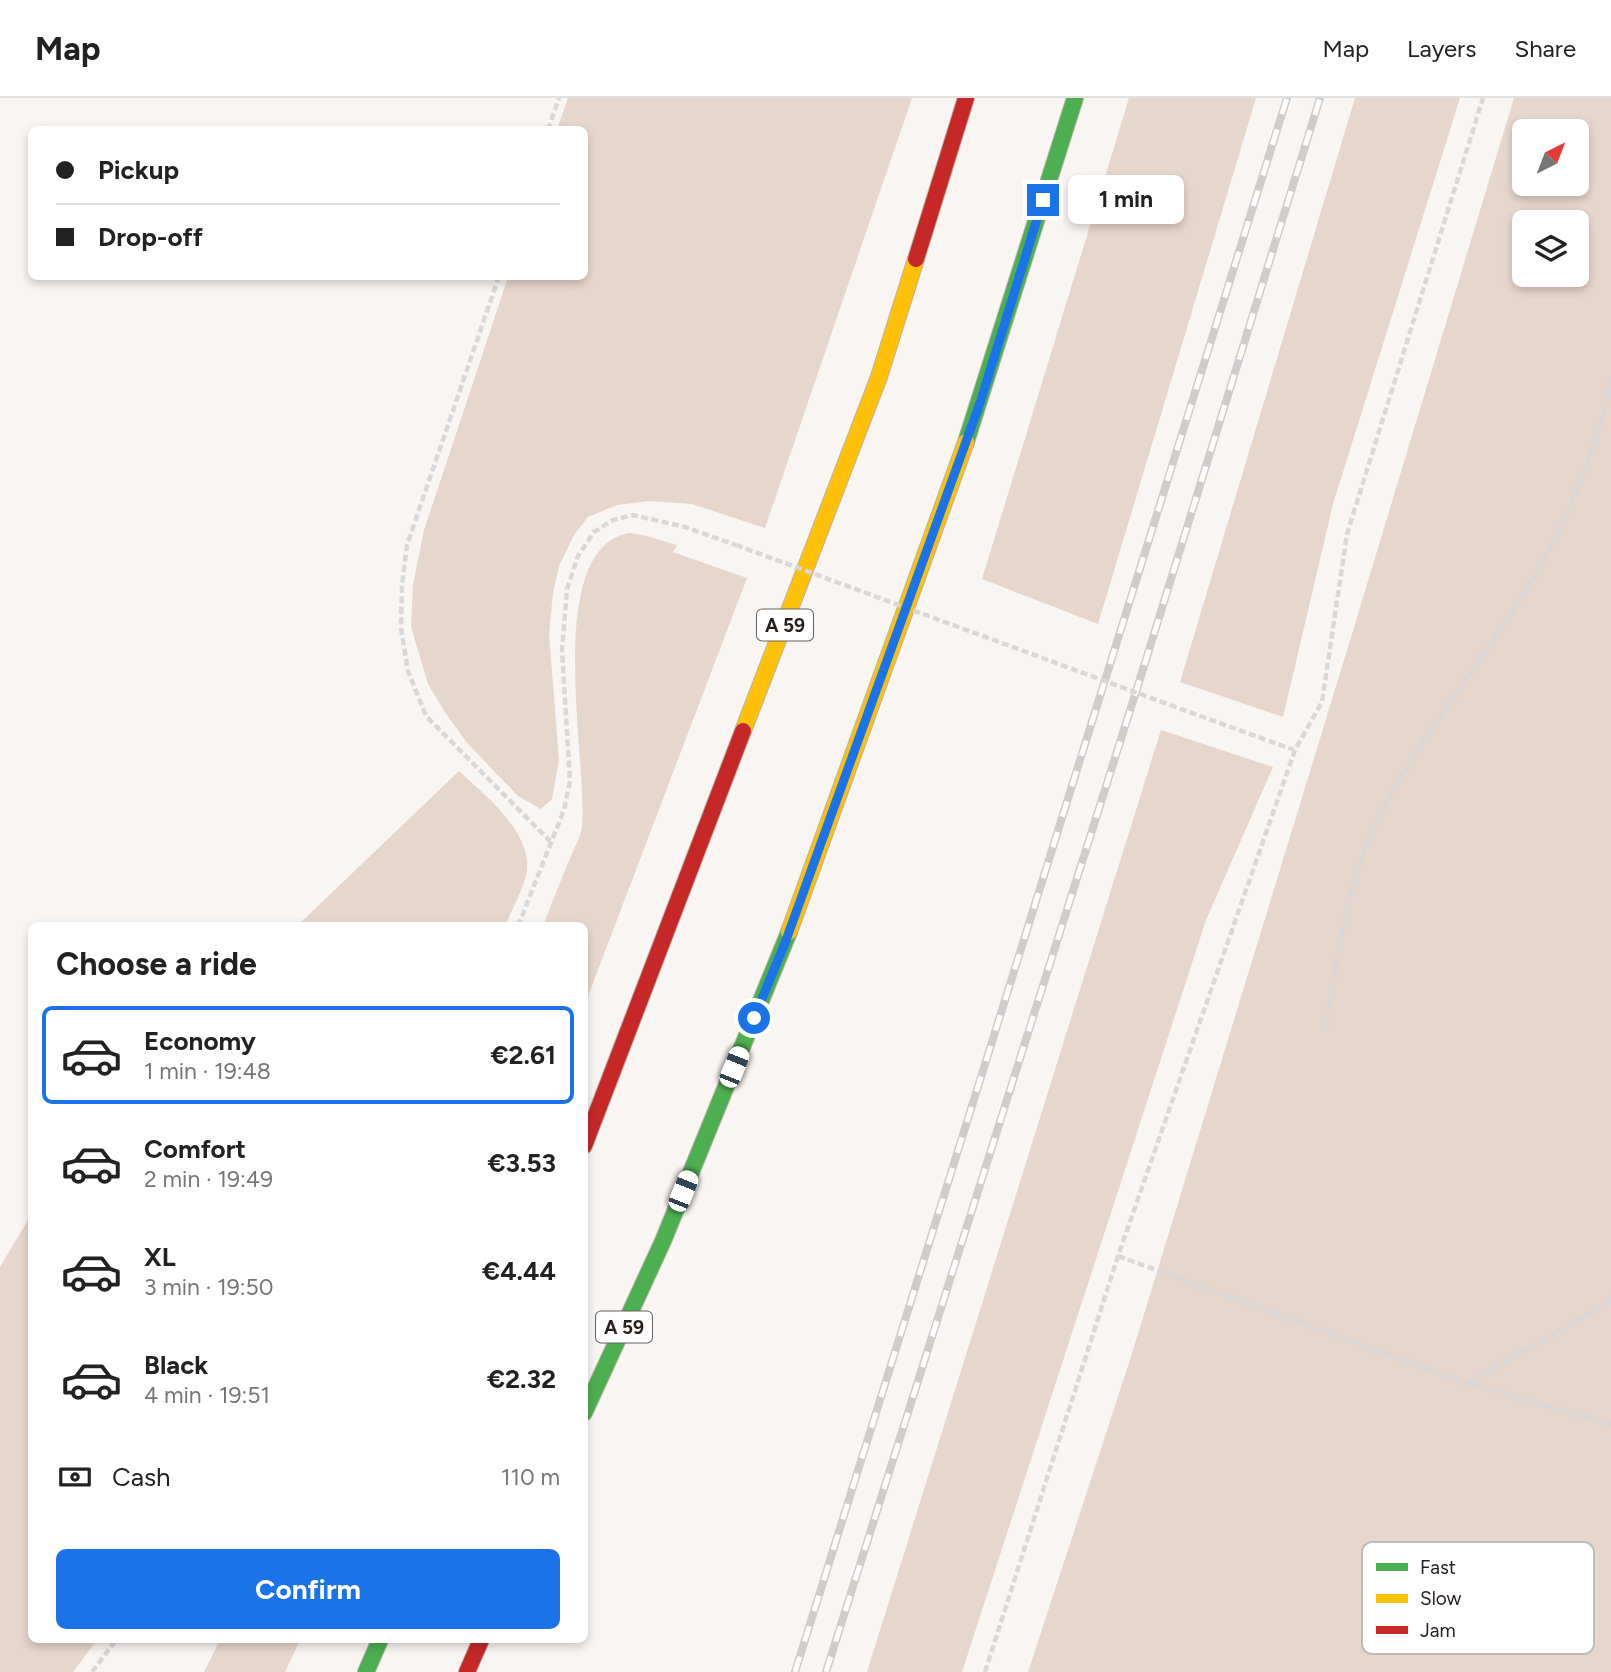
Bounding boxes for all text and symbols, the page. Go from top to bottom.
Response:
text: Map [35,29,101,68]
text: Map [1322,34,1369,63]
text: Layers [1407,34,1476,63]
text: Share [1514,34,1576,63]
north arrow [1512,119,1589,196]
map controls [1512,119,1589,287]
text: Pickup [98,154,179,186]
callout: 1 min [1068,176,1183,224]
route end [1027,184,1059,216]
text: 1 min [1099,185,1153,213]
button: layers [1512,210,1589,287]
text: Drop-off [98,221,203,253]
road number: A 59 [757,610,813,640]
text: Choose a ride [56,945,257,983]
route start [738,1002,770,1034]
icon: car [60,1024,123,1087]
text: Economy [144,1025,256,1057]
text: €2.61 [490,1039,556,1071]
car [717,1044,752,1090]
text: 1 min · 19:48 [144,1057,271,1085]
icon: car [60,1132,123,1195]
text: Comfort [144,1133,246,1165]
text: €3.53 [487,1147,556,1179]
text: 2 min · 19:49 [144,1165,273,1193]
car [666,1168,701,1214]
icon: car [60,1240,123,1303]
text: XL [144,1241,176,1273]
text: €4.44 [482,1255,556,1287]
text: 3 min · 19:50 [144,1273,273,1301]
road number: A 59 [596,1312,652,1343]
icon: car [60,1348,123,1411]
text: Black [144,1349,208,1381]
text: €2.32 [487,1363,556,1395]
text: 4 min · 19:51 [144,1381,270,1409]
icon: cash [56,1458,94,1496]
text: Cash [112,1461,171,1493]
text: 110 m [501,1463,560,1491]
legend [1362,1542,1594,1654]
button: Confirm [56,1549,560,1629]
text: Fast [1420,1556,1456,1579]
text: Slow [1420,1587,1462,1610]
text: Jam [1420,1619,1456,1642]

